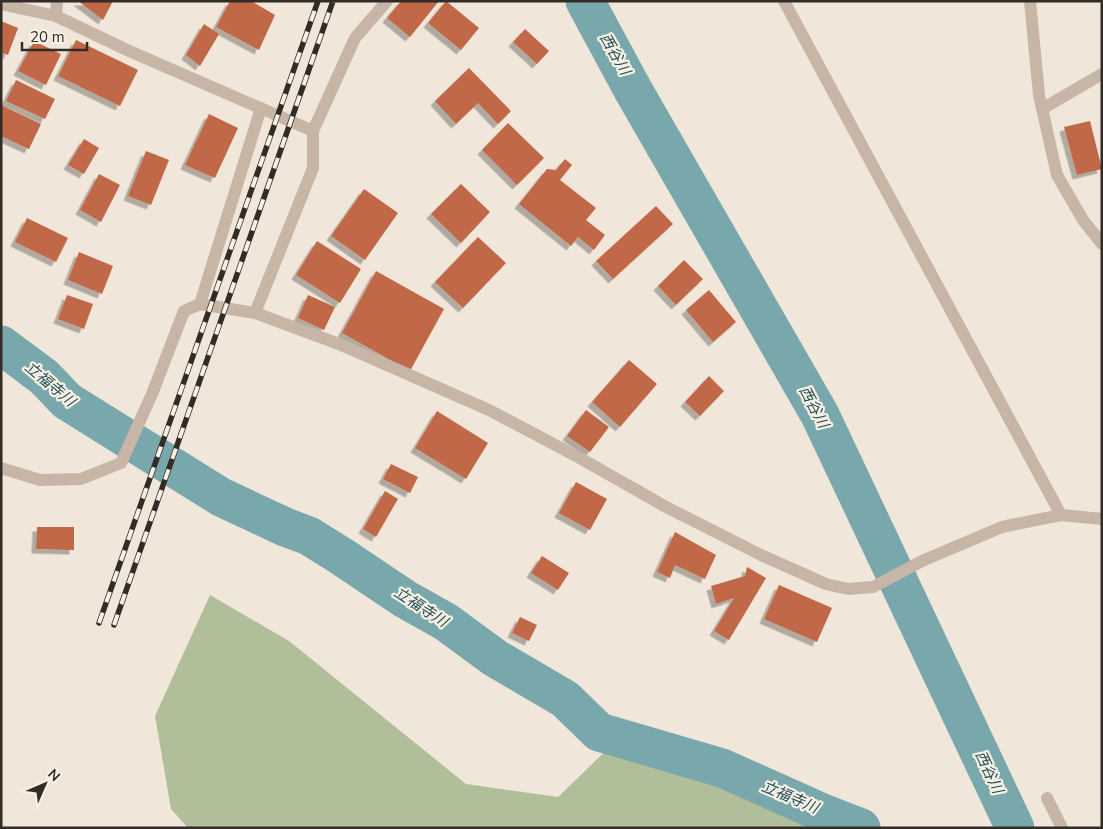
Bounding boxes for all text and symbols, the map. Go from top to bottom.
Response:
scale bar [22,20,88,52]
text: 20 m [30,27,65,47]
water label: 西谷川 [595,30,636,80]
water label: 立福寺川 [21,357,81,412]
water label: 西谷川 [795,382,834,433]
water label: 立福寺川 [390,582,453,633]
water label: 西谷川 [970,747,1008,798]
north arrow [20,759,70,809]
text: N [43,765,64,786]
water label: 立福寺川 [758,776,823,819]

